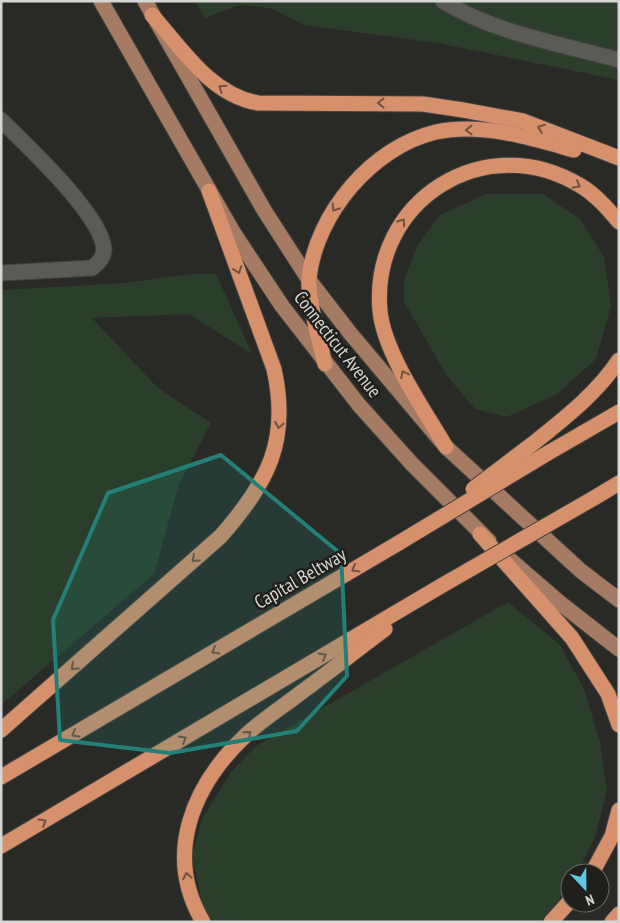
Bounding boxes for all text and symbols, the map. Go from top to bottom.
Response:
one-way arrow [218,85,228,94]
one-way arrow [377,98,384,108]
one-way arrow [537,124,545,134]
one-way arrow [464,125,472,135]
one-way arrow [572,179,581,189]
one-way arrow [331,203,341,212]
one-way arrow [397,219,405,228]
one-way arrow [232,265,242,273]
street label: Connecticut Avenue [289,286,387,402]
one-way arrow [400,370,410,379]
one-way arrow [275,421,285,429]
street label: Capital Beltway [250,542,351,614]
one-way arrow [192,553,201,562]
one-way arrow [352,563,361,573]
one-way arrow [212,645,221,655]
one-way arrow [317,653,326,663]
one-way arrow [70,661,79,670]
one-way arrow [71,727,80,737]
one-way arrow [242,731,251,740]
one-way arrow [178,735,187,745]
one-way arrow [38,818,47,828]
north arrow [560,863,610,913]
one-way arrow [183,872,193,881]
text: N [583,890,597,910]

